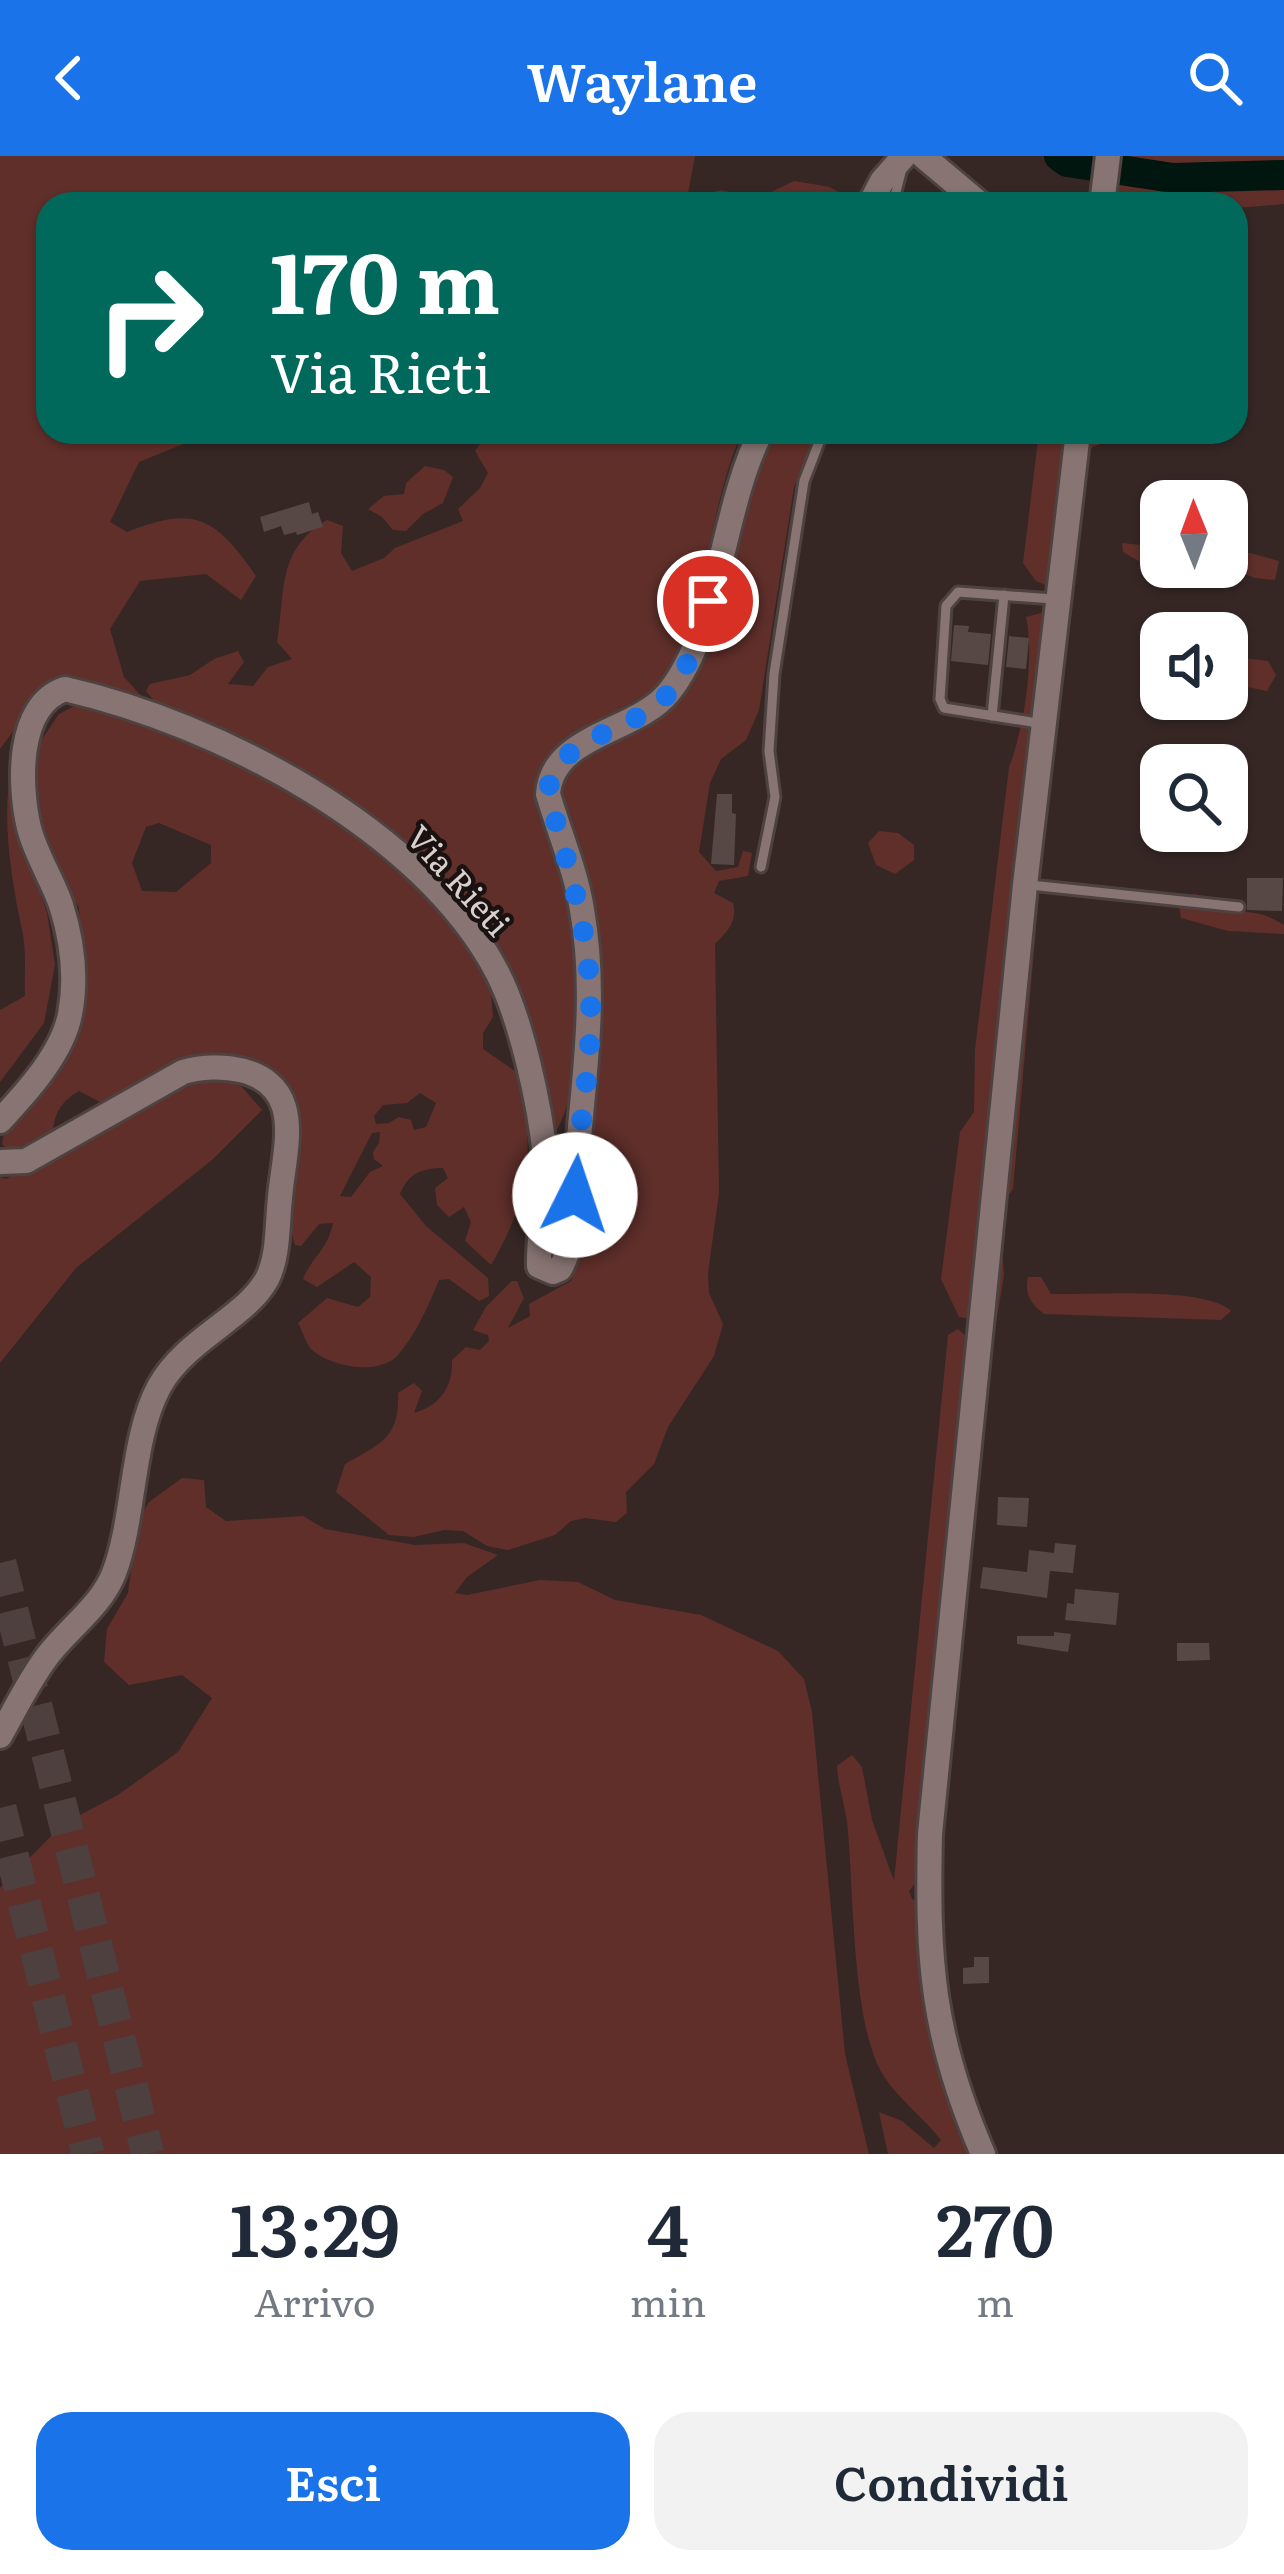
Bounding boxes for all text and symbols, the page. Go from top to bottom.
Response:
text: Waylane [526,38,758,119]
icon: back [36,45,102,111]
icon: search [1182,45,1248,111]
text: 170 m [270,215,500,340]
icon: right [72,240,228,396]
text: Via Rieti [270,329,491,410]
north arrow [1140,480,1248,588]
map controls [1140,480,1248,852]
pin [657,550,759,652]
icon: arrive [675,568,741,634]
button: sound [1140,612,1248,720]
button: search [1140,744,1248,852]
street label: Via Rieti [397,812,523,946]
position arrow [512,1132,638,1258]
text: 13:29 [230,2172,400,2279]
text: 4 [647,2172,689,2279]
text: 270 [936,2172,1054,2279]
text: Arrivo [254,2271,376,2329]
text: min [630,2271,706,2329]
text: m [976,2271,1014,2329]
button: Esci [36,2412,630,2550]
button: Condividi [654,2412,1248,2550]

